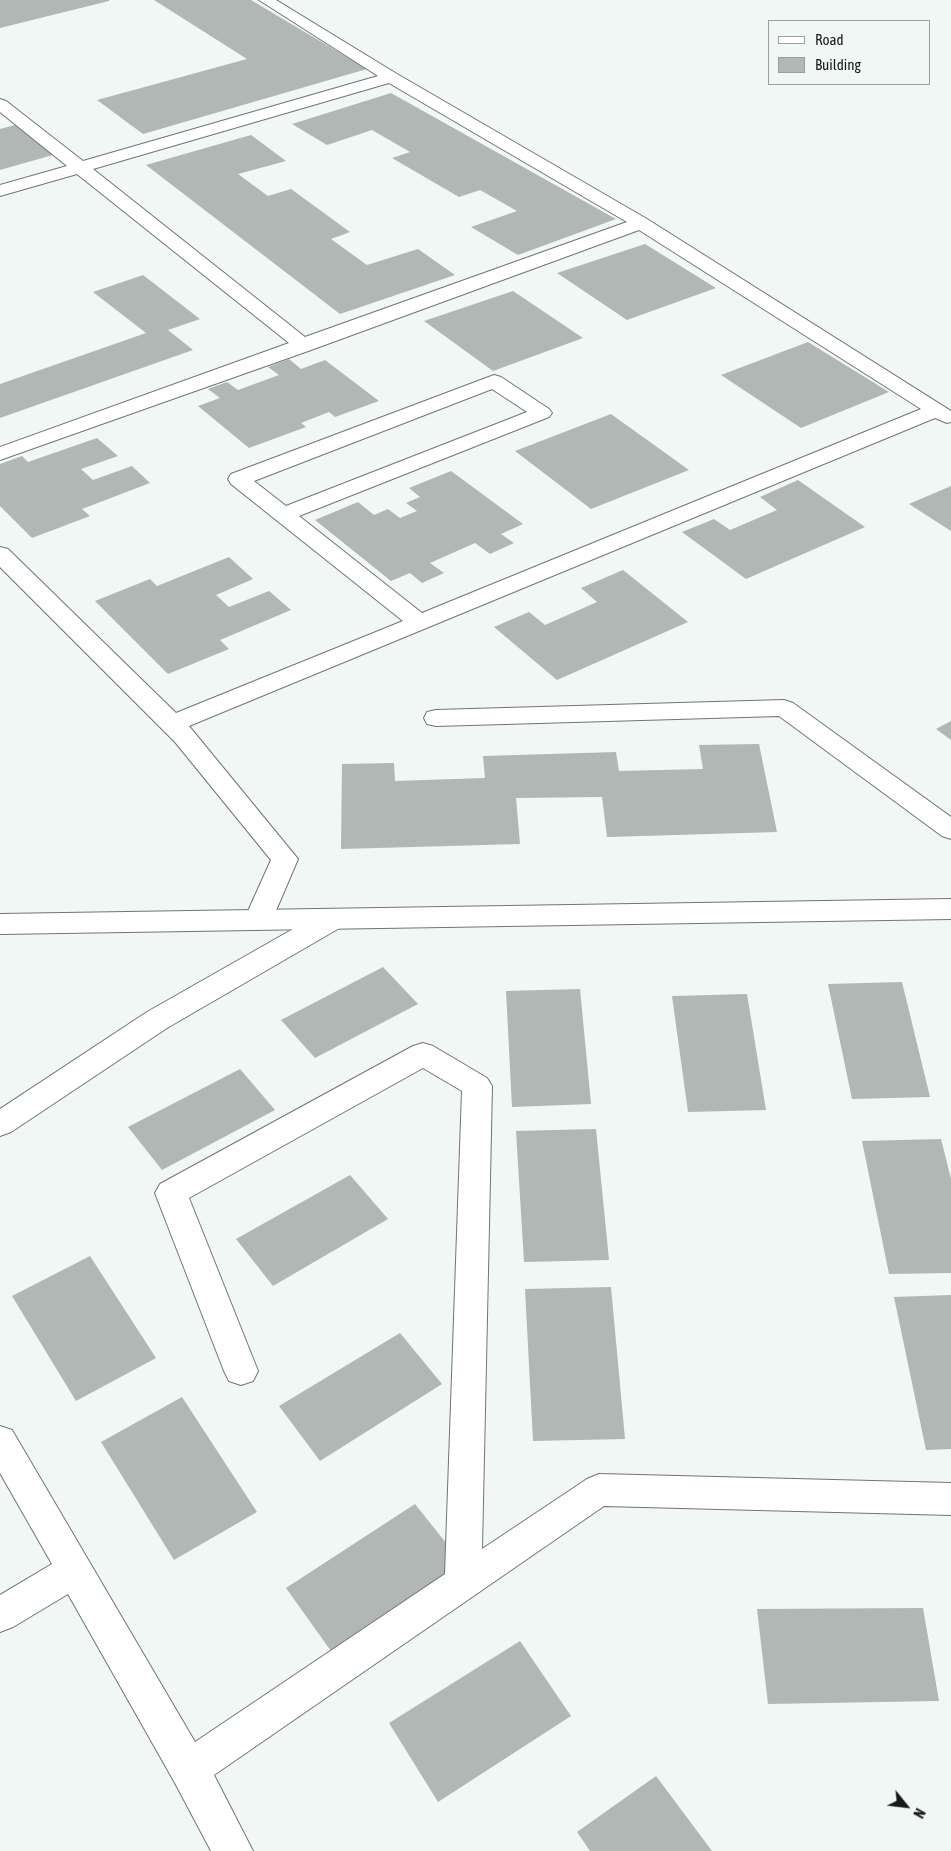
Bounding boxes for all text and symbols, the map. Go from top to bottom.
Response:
legend [768,20,931,85]
text: Road [815,31,844,48]
text: Building [815,56,861,73]
north arrow [881,1781,931,1831]
text: N [910,1806,928,1821]

